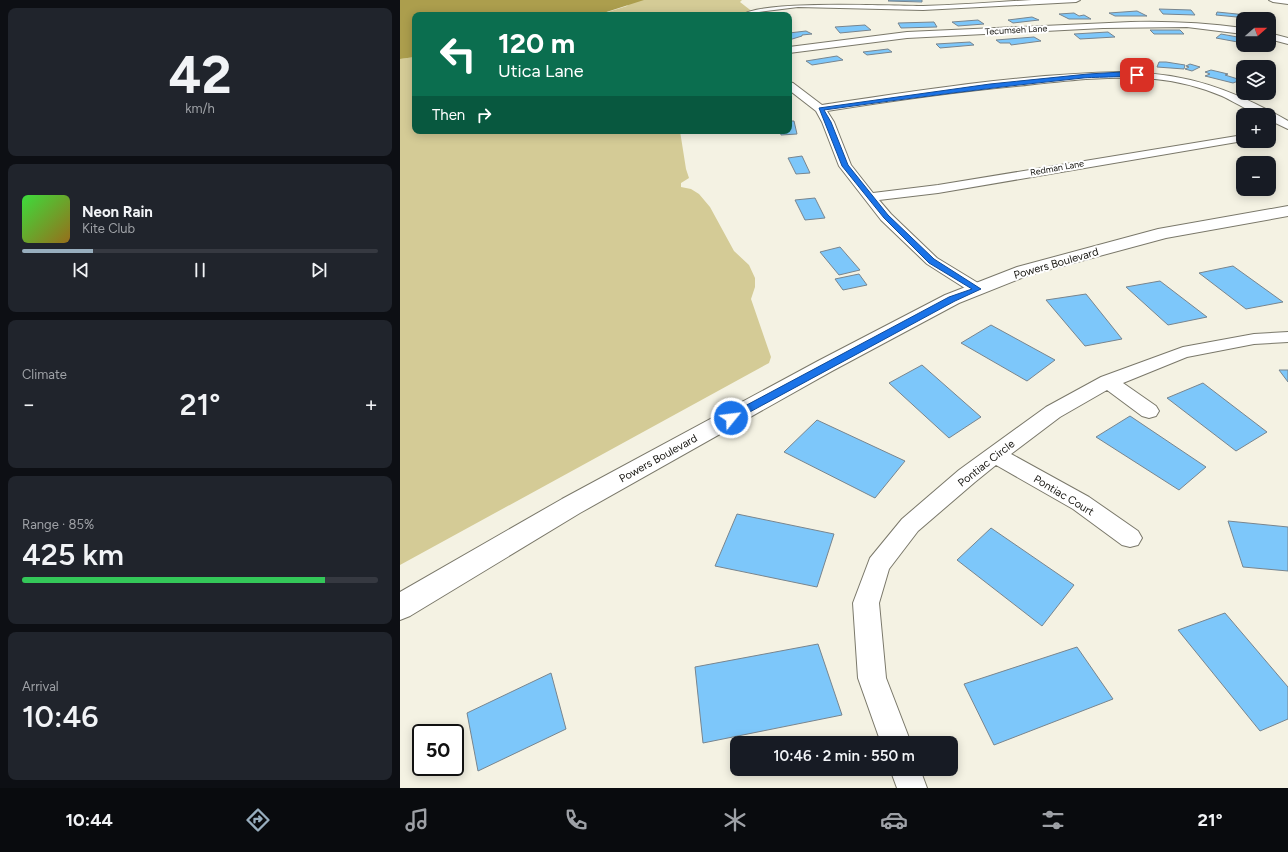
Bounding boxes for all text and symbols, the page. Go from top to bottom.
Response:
north arrow [1236,12,1276,52]
map controls [1236,12,1276,196]
street label: Tecumseh Lane [985,22,1048,37]
text: 120 m [498,26,575,60]
icon: left [432,28,484,80]
text: 42 [168,44,232,106]
pin [1120,58,1154,92]
text: Utica Lane [498,60,583,82]
button: layers [1236,60,1276,100]
icon: arrive [1126,64,1148,86]
text: km/h [185,101,215,116]
icon: right [473,104,495,126]
text: Then [432,106,465,124]
button: + [1236,108,1276,148]
button: − [1236,156,1276,196]
street label: Redman Lane [1029,157,1085,178]
text: Neon Rain [82,203,153,221]
text: Kite Club [82,221,135,236]
street label: Powers Boulevard [1012,245,1100,282]
icon: previous [70,259,92,281]
icon: pause [189,259,211,281]
icon: next [308,259,330,281]
text: Climate [22,367,67,382]
text: 21° [180,386,220,423]
text: − [22,391,36,418]
text: + [364,391,378,418]
position arrow [710,397,752,439]
street label: Powers Boulevard [617,432,700,485]
street label: Pontiac Circle [955,437,1017,490]
street label: Pontiac Court [1031,472,1096,519]
text: Range · 85% [22,517,94,532]
text: 425 km [22,536,124,573]
text: Arrival [22,679,59,694]
text: 10:46 [22,698,98,735]
speed limit sign: 50 [412,724,464,776]
text: 10:46 · 2 min · 550 m [773,747,915,765]
icon: directions [244,806,272,834]
icon: music [403,806,431,834]
icon: phone [562,806,590,834]
icon: climate [721,806,749,834]
icon: car [880,806,908,834]
icon: filters [1039,806,1067,834]
text: 10:44 [65,809,113,831]
text: 21° [1198,809,1222,831]

